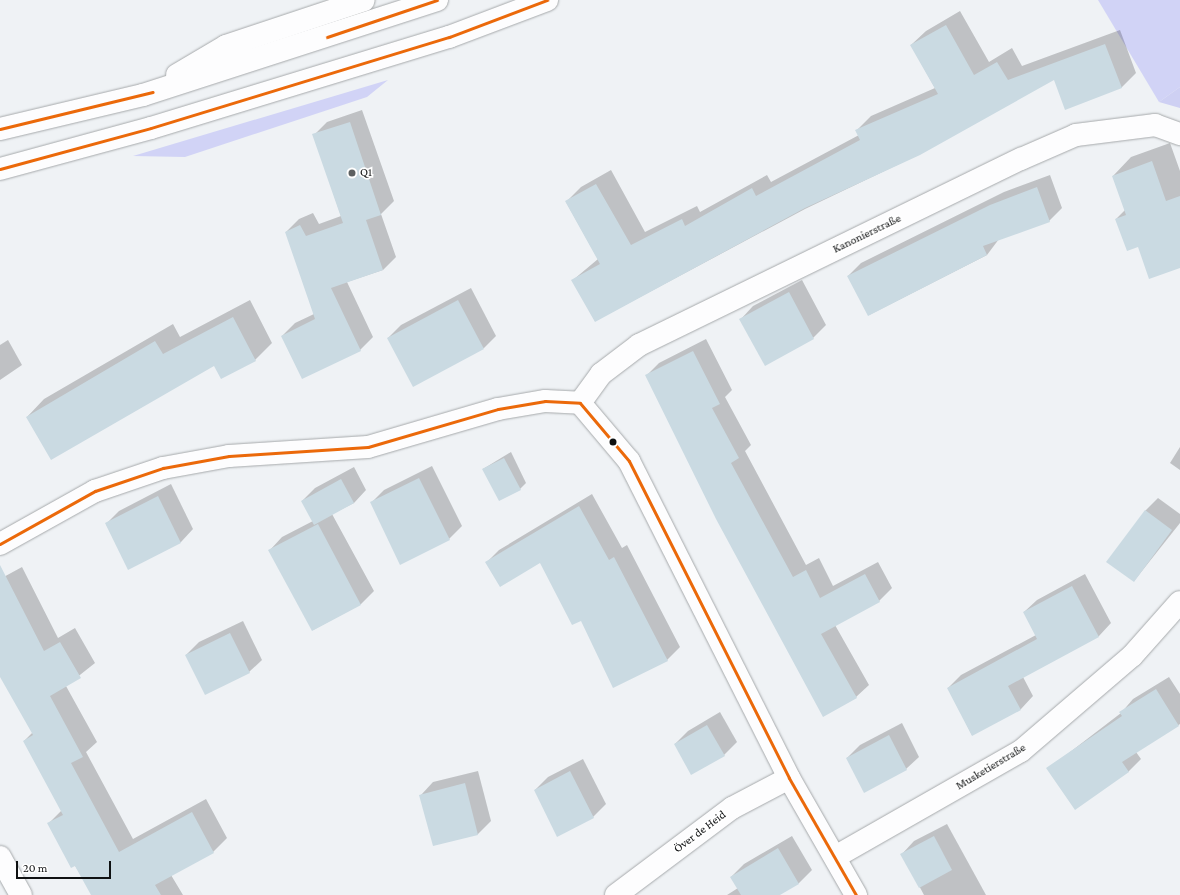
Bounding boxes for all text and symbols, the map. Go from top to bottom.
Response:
place label: Q1 [360,166,372,180]
marker: Q1 [347,168,357,178]
street label: Kanonierstraße [831,211,903,257]
unlabelled marker [608,437,618,447]
street label: Musketierstraße [954,741,1028,793]
street label: Över de Heid [671,808,729,856]
scale bar [18,853,113,879]
text: 20 m [23,861,47,875]

